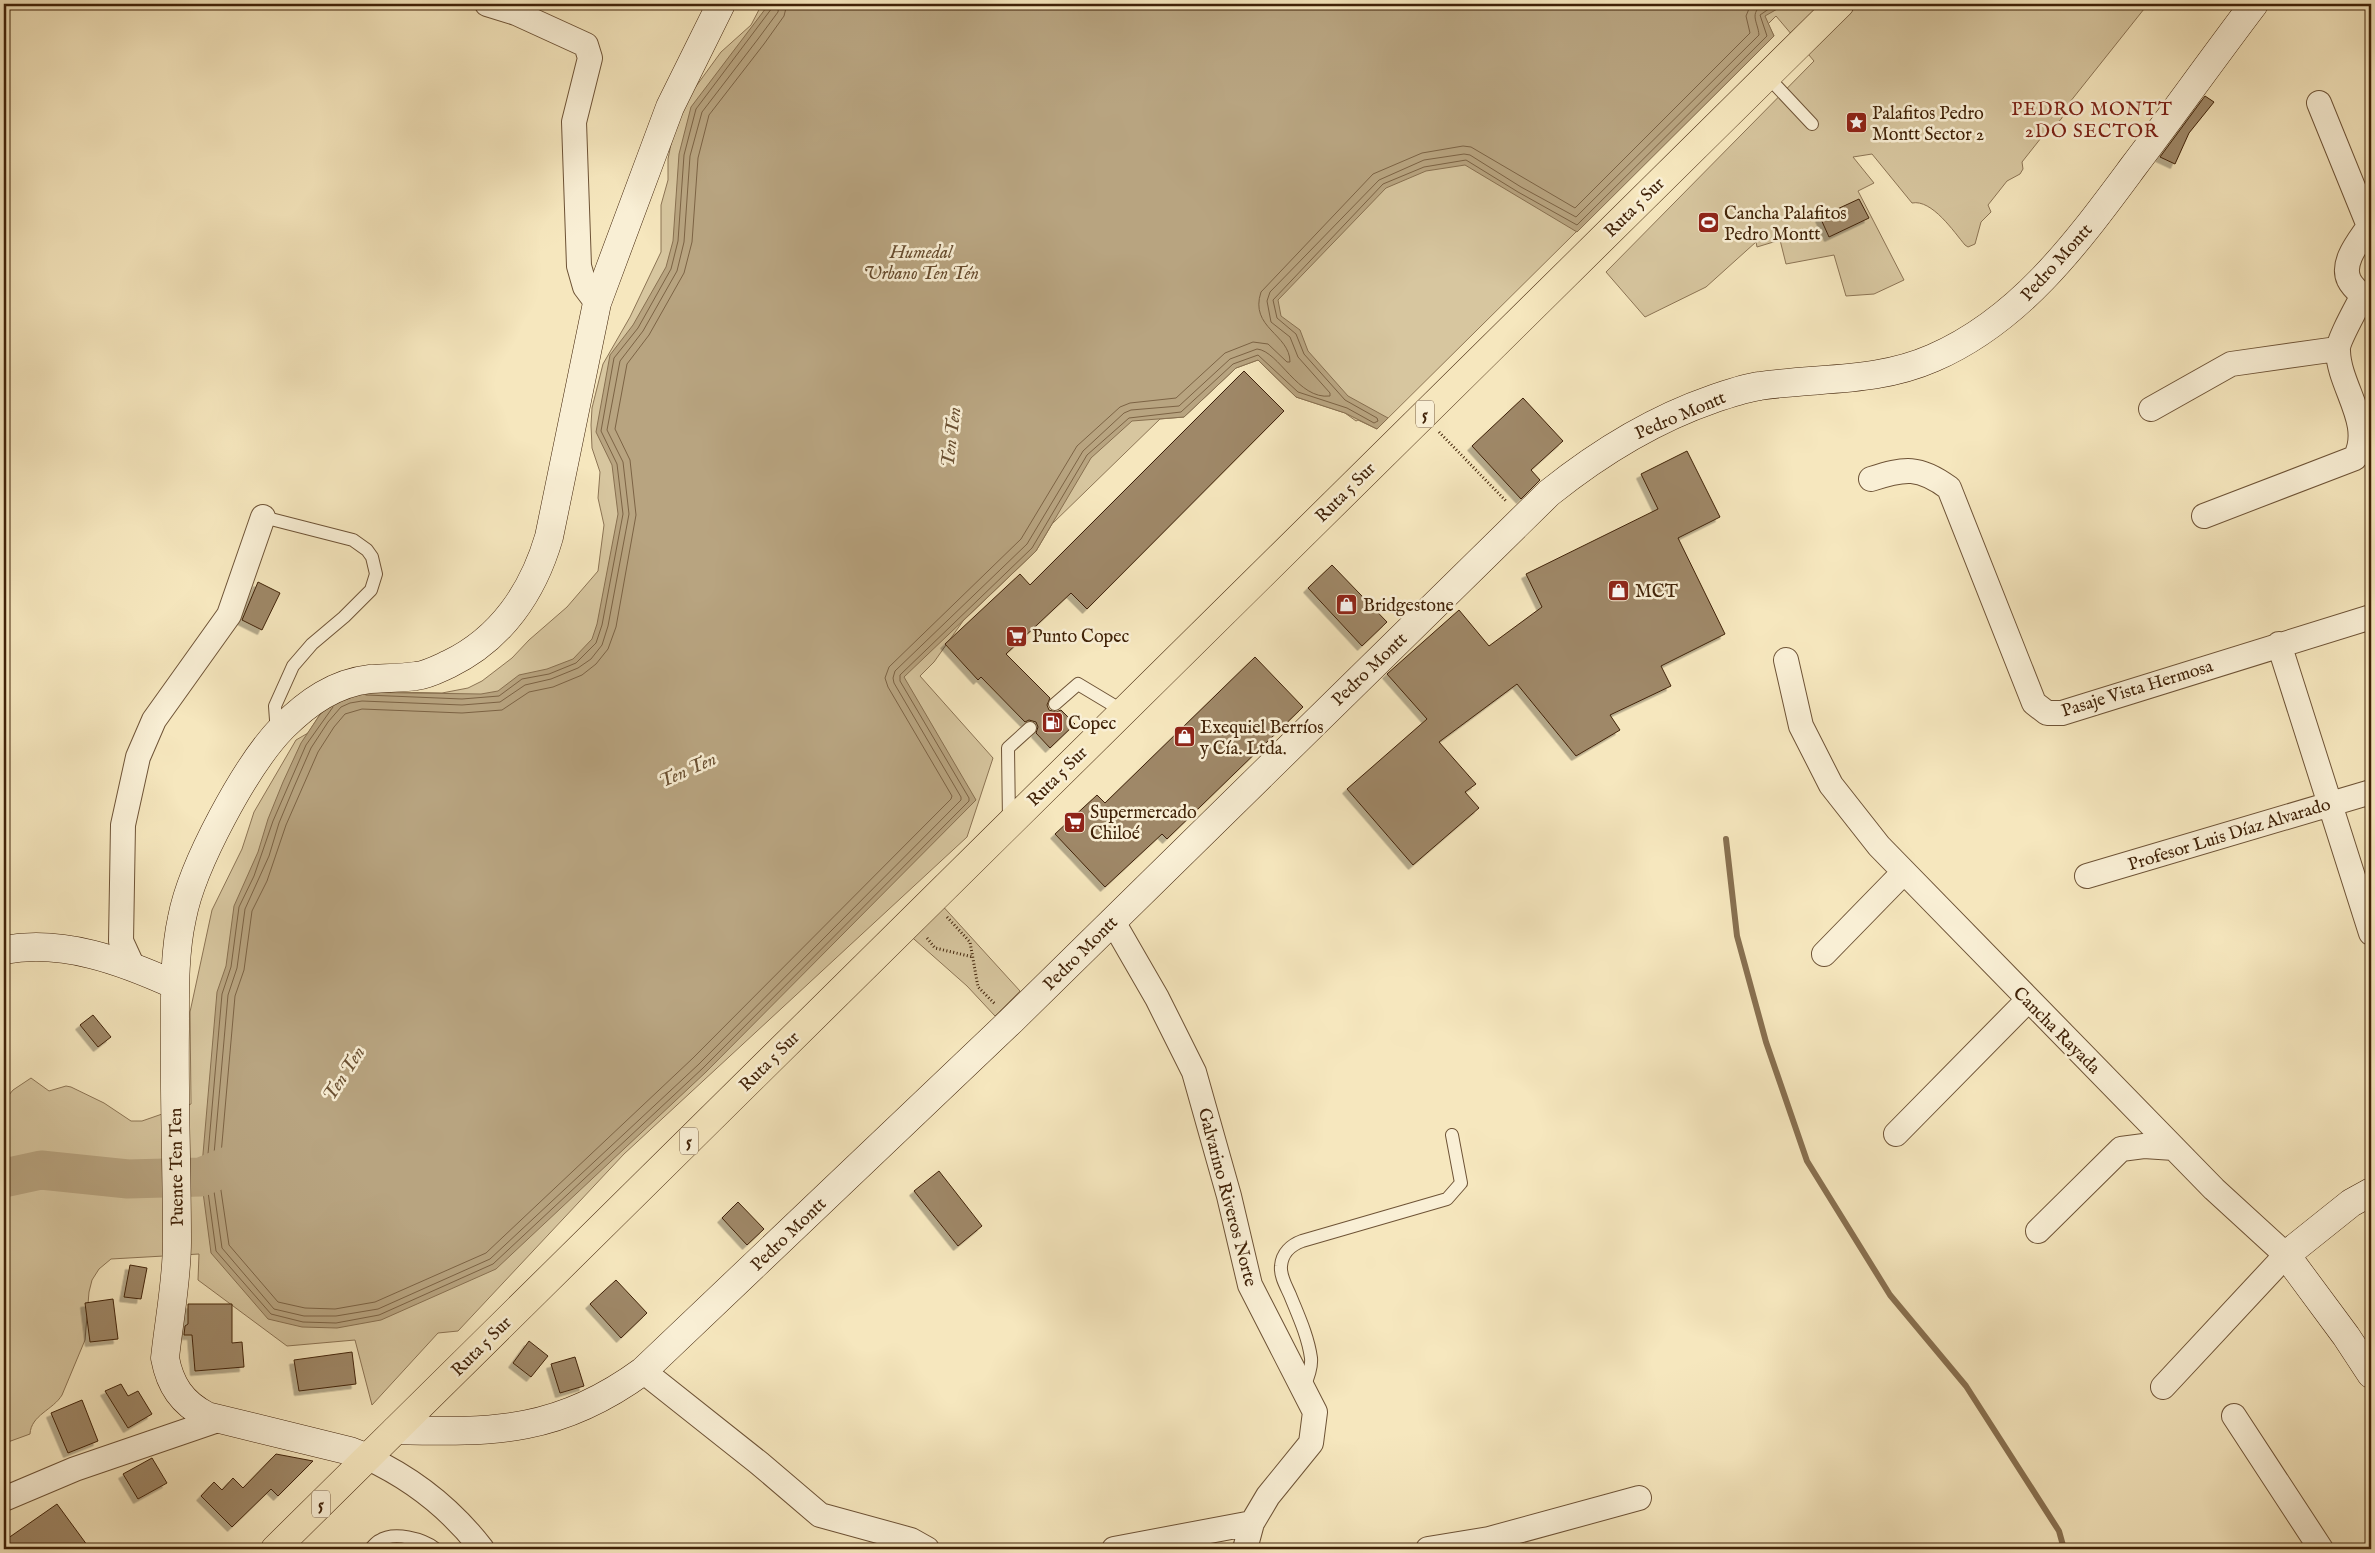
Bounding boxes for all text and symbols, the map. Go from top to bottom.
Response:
district label: PEDRO MONTT 2DO SECTOR [2011,98,2173,144]
place label: Palafitos Pedro Montt Sector 2 [1872,103,1984,147]
place icon: Palafitos Pedro Montt Sector 2 [1844,111,1868,135]
street label: Ruta 5 Sur [1600,173,1670,243]
place label: Cancha Palafitos Pedro Montt [1724,203,1847,247]
sports icon: Cancha Palafitos Pedro Montt [1696,211,1720,235]
street label: Pedro Montt [2016,219,2098,307]
park label: Humedal Urbano Ten Tén [863,242,979,286]
street label: Pedro Montt [1632,387,1730,446]
road number: 5 [1416,400,1434,428]
water label: Ten Ten [936,406,968,469]
street label: Ruta 5 Sur [1311,458,1381,528]
shop icon: MCT [1607,579,1631,603]
place label: MCT [1635,581,1678,604]
shop icon: Bridgestone [1335,593,1359,617]
place label: Bridgestone [1363,595,1454,618]
supermarket icon: Punto Copec [1004,624,1028,648]
place label: Punto Copec [1032,626,1130,649]
street label: Pedro Montt [1327,628,1413,712]
street label: Pasaje Vista Hermosa [2059,655,2216,723]
fuel station icon: Copec [1040,711,1064,735]
place label: Copec [1068,713,1117,736]
place label: Exequiel Berríos y Cía. Ltda. [1199,717,1324,761]
shop icon: Exequiel Berríos y Cía. Ltda. [1172,725,1196,749]
street label: Ruta 5 Sur [1023,742,1093,812]
water label: Ten Ten [655,747,720,794]
street label: Profesor Luis Díaz Alvarado [2125,794,2334,877]
place label: Supermercado Chiloé [1090,802,1197,846]
supermarket icon: Supermercado Chiloé [1062,810,1086,834]
street label: Pedro Montt [1039,912,1123,996]
street label: Cancha Rayada [2007,983,2105,1080]
street label: Ruta 5 Sur [735,1027,805,1097]
water label: Ten Ten [318,1042,371,1106]
street label: Galvarino Riveros Norte [1192,1106,1261,1289]
street label: Puente Ten Ten [165,1107,190,1226]
road number: 5 [680,1128,698,1154]
street label: Pedro Montt [746,1193,832,1277]
street label: Ruta 5 Sur [447,1312,517,1382]
road number: 5 [312,1490,330,1518]

